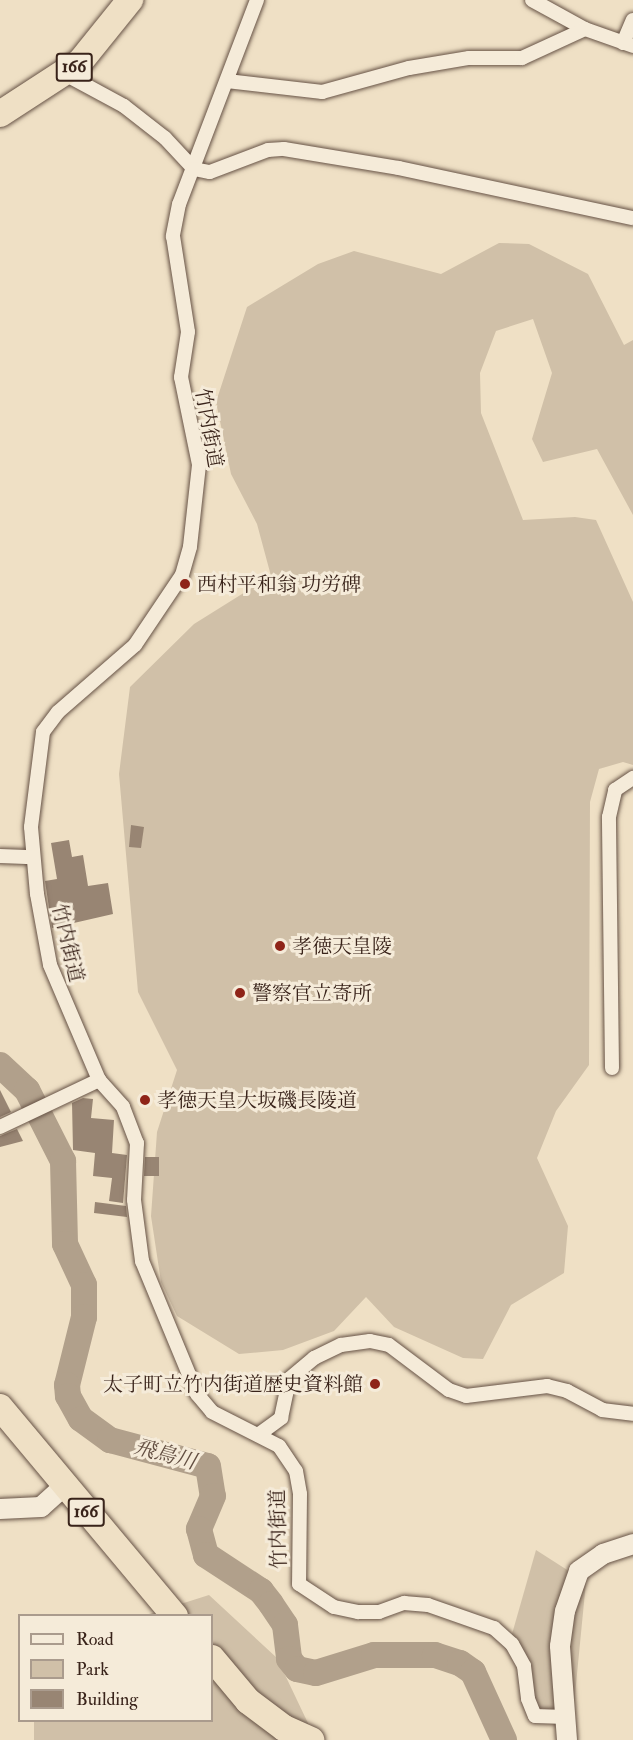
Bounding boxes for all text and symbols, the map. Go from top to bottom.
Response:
road number: 166 [54,52,94,82]
street label: 竹内街道 [190,387,228,469]
place label: 西村平和翁 功労碑 [197,572,361,596]
marker: 西村平和翁 功労碑 [178,577,192,591]
street label: 竹内街道 [47,901,89,985]
place label: 孝徳天皇陵 [292,934,392,958]
marker: 孝徳天皇陵 [273,939,287,953]
place label: 警察官立寄所 [252,981,372,1005]
marker: 警察官立寄所 [233,986,247,1000]
place label: 孝徳天皇大坂磯長陵道 [157,1088,357,1112]
marker: 孝徳天皇大坂磯長陵道 [138,1093,152,1107]
place label: 太子町立竹内街道歴史資料館 [103,1372,363,1396]
marker: 太子町立竹内街道歴史資料館 [368,1377,382,1391]
water label: 飛鳥川 [131,1435,199,1475]
street label: 竹内街道 [265,1489,291,1569]
road number: 166 [66,1497,106,1527]
legend [18,1614,213,1722]
text: Road [76,1628,114,1651]
text: Park [76,1658,109,1681]
text: Building [76,1688,138,1711]

